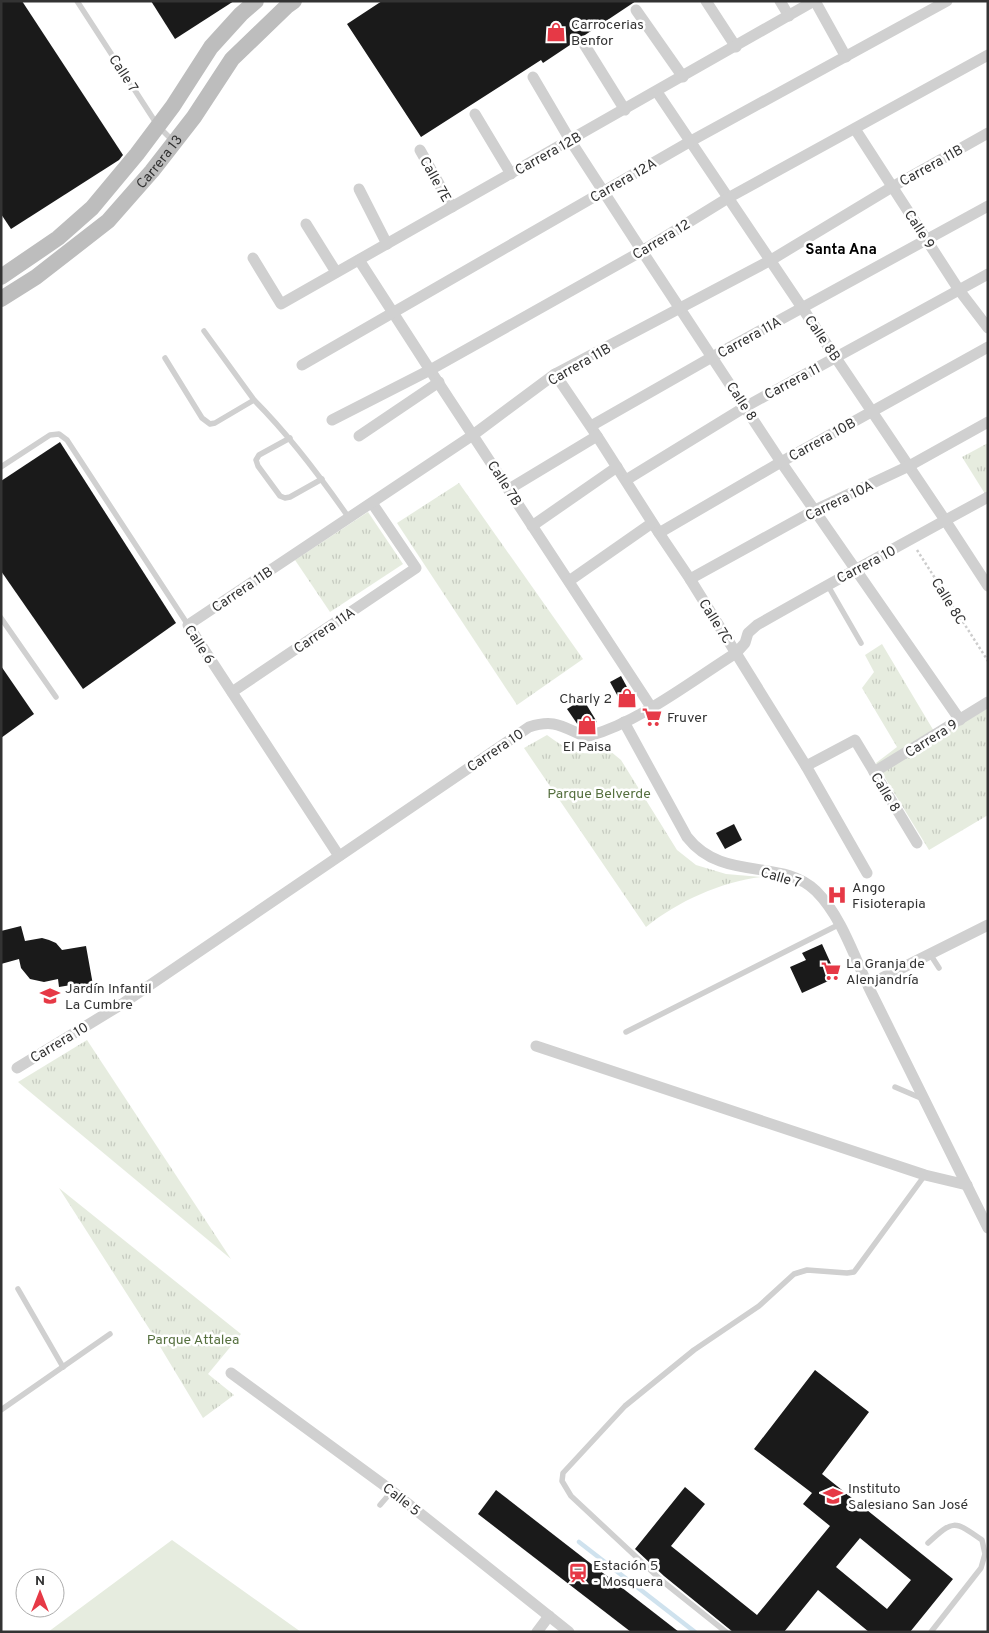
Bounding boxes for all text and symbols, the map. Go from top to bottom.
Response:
place label: Carrocerias Benfor [571,17,644,50]
shop icon: Carrocerias Benfor [545,21,567,43]
street label: Calle 7 [104,52,141,96]
street label: Carrera 12B [512,129,585,180]
street label: Carrera 13 [133,132,187,193]
street label: Carrera 11B [897,142,967,191]
street label: Calle 7E [415,154,454,206]
street label: Carrera 12A [588,155,660,207]
street label: Calle 9 [900,207,938,252]
street label: Carrera 12 [630,216,694,264]
district label: Santa Ana [805,241,877,260]
street label: Calle 8B [800,312,843,365]
street label: Carrera 11A [715,314,785,363]
street label: Carrera 11B [545,340,614,390]
street label: Carrera 11 [762,360,824,404]
street label: Calle 8 [722,379,760,425]
street label: Carrera 10B [786,415,859,466]
street label: Calle 7B [483,458,525,510]
street label: Carrera 10A [803,478,877,525]
street label: Carrera 10 [834,543,899,588]
street label: Carrera 11B [209,564,277,617]
street label: Calle 8C [927,575,969,628]
street label: Calle 7C [694,596,735,647]
street label: Carrera 11A [291,605,359,658]
street label: Calle 6 [180,622,218,667]
shop icon: Charly 2 [616,687,638,709]
place label: Charly 2 [559,691,612,708]
supermarket icon: Fruver [641,706,663,728]
place label: Fruver [667,710,708,727]
shop icon: El Paisa [576,714,598,736]
street label: Carrera 9 [902,716,961,762]
street label: Carrera 10 [464,726,527,776]
place label: El Paisa [563,739,611,756]
street label: Calle 8 [866,770,903,816]
park label: Parque Belverde [547,786,651,803]
street label: Calle 7 [758,865,803,892]
place label: Ango Fisioterapia [852,880,926,913]
hospital icon: Ango Fisioterapia [826,884,848,906]
place label: La Granja de Alenjandría [846,956,925,989]
supermarket icon: La Granja de Alenjandría [820,960,842,982]
place label: Jardín Infantil La Cumbre [65,981,152,1014]
school or university icon: Jardín Infantil La Cumbre [39,985,61,1007]
street label: Carrera 10 [28,1019,92,1067]
park label: Parque Attalea [147,1332,239,1349]
street label: Calle 5 [379,1480,423,1520]
place label: Instituto Salesiano San José [848,1481,968,1514]
school or university icon: Instituto Salesiano San José [822,1485,844,1507]
place label: Estación 5 - Mosquera [593,1558,663,1591]
station icon: Estación 5 - Mosquera [567,1562,589,1584]
north arrow [15,1568,65,1618]
text: N [35,1573,45,1590]

